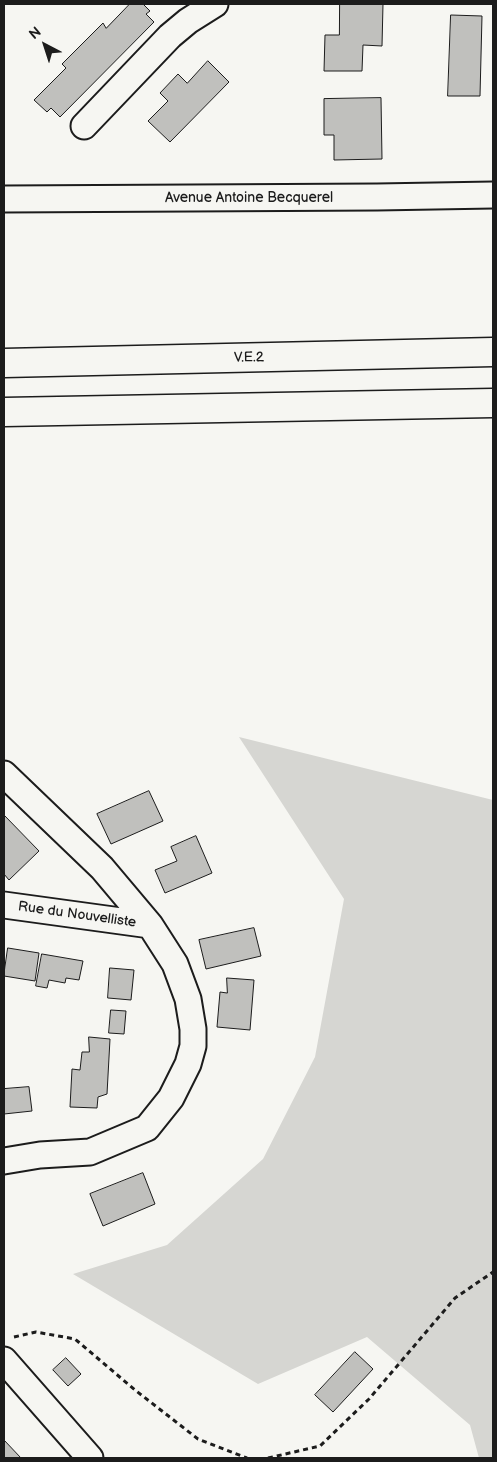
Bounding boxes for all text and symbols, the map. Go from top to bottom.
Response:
north arrow [20,20,70,70]
text: N [26,23,45,43]
street label: Avenue Antoine Becquerel [165,190,333,206]
street label: V.E.2 [234,349,264,367]
street label: Rue du Nouvelliste [17,898,137,932]

